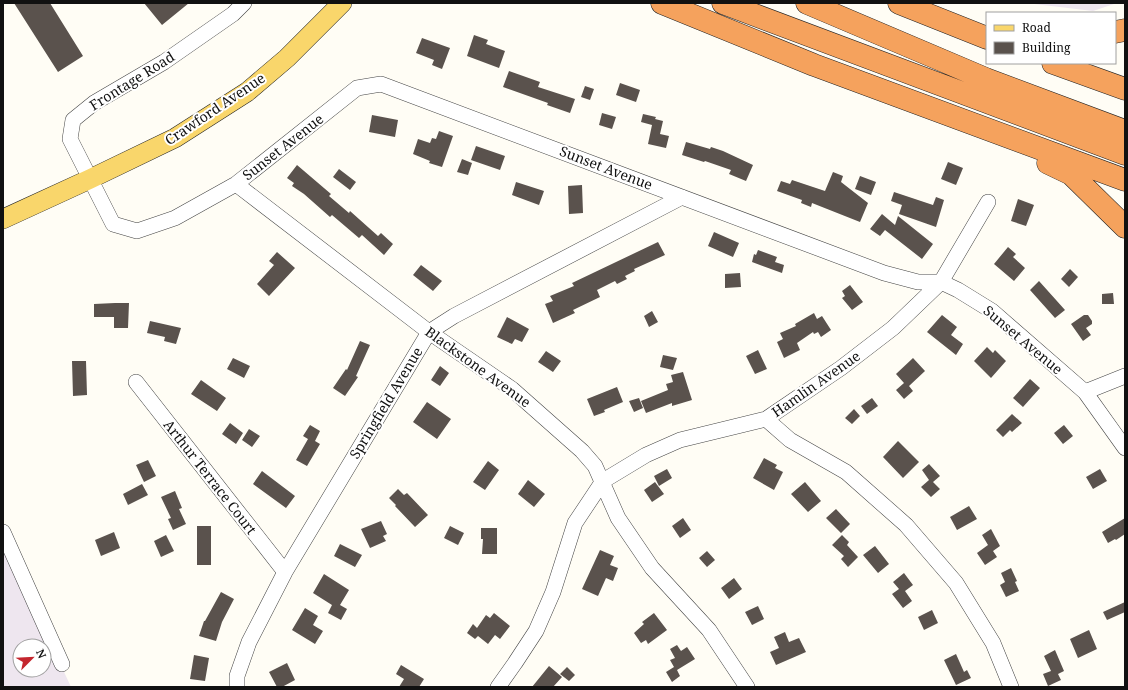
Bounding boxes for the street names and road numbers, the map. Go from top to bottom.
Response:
street label: Frontage Road [85,47,178,114]
street label: Crawford Avenue [161,68,269,149]
street label: Sunset Avenue [238,109,327,184]
street label: Sunset Avenue [557,141,655,194]
street label: Sunset Avenue [980,301,1067,378]
street label: Blackstone Avenue [422,322,535,411]
street label: Springfield Avenue [345,343,426,462]
street label: Hamlin Avenue [768,346,864,421]
street label: Arthur Terrace Court [160,415,261,538]

